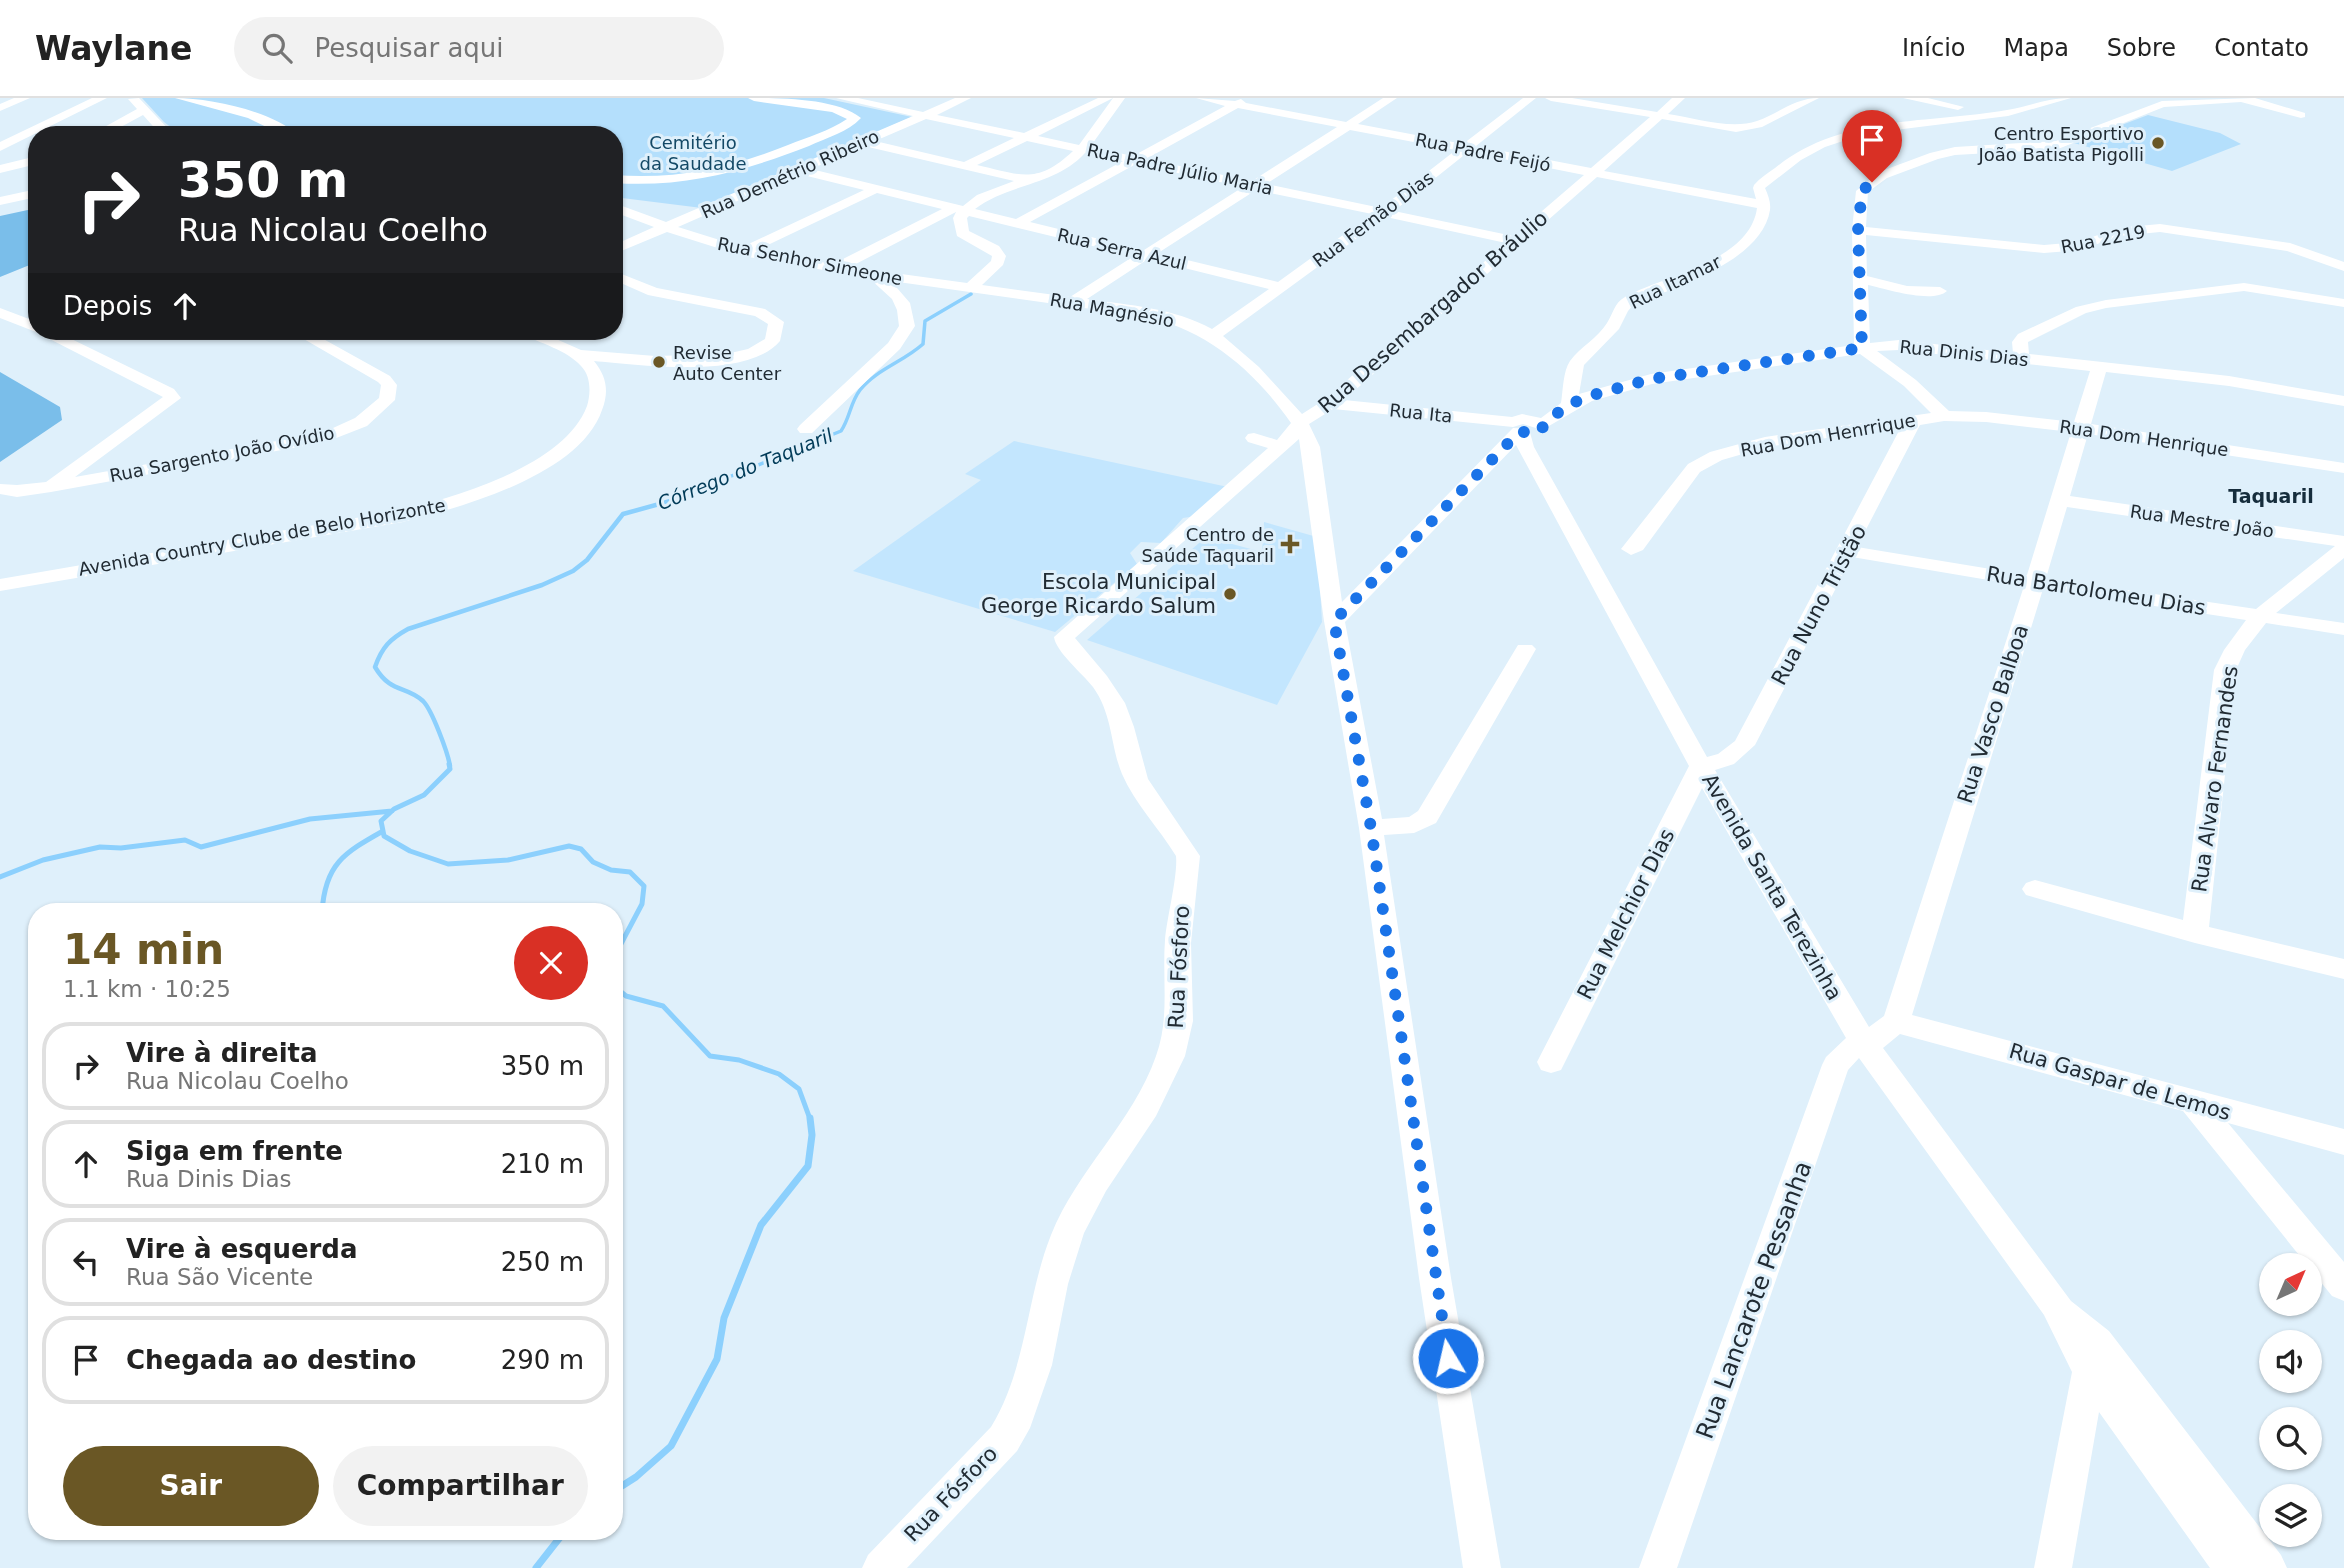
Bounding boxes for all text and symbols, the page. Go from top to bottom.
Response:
search box [234,17,724,80]
text: Waylane [35,29,192,68]
icon: search [258,29,296,67]
text: Pesquisar aqui [314,33,504,63]
text: Início [1902,34,1966,62]
text: Mapa [2004,34,2069,62]
text: Sobre [2107,34,2176,62]
text: Contato [2214,34,2309,62]
pin [1842,110,1902,182]
icon: arrive [1853,121,1891,159]
place label: Centro Esportivo João Batista Pigolli [1977,123,2144,165]
street label: Rua Demétrio Ribeiro [698,125,882,223]
street label: Rua Padre Feijó [1413,129,1553,175]
park label: Cemitério da Saudade [640,132,747,174]
marker: Centro Esportivo João Batista Pigolli [2150,135,2166,151]
street label: Rua Padre Júlio Maria [1085,139,1275,199]
text: 350 m [178,152,348,209]
icon: right [63,154,154,245]
street label: Rua Fernão Dias [1308,167,1438,271]
street label: Rua Desembargador Bráulio [1314,206,1552,418]
text: Rua Nicolau Coelho [178,211,488,249]
street label: Rua 2219 [2059,221,2147,257]
street label: Rua Serra Azul [1055,224,1189,274]
street label: Rua Senhor Simeone [716,233,904,289]
street label: Rua Itamar [1626,251,1725,313]
icon: ahead [166,287,204,325]
street label: Rua Magnésio [1048,289,1176,331]
text: Depois [63,291,152,321]
street label: Rua Dinis Dias [1899,336,2029,370]
place label: Revise Auto Center [673,342,782,384]
marker: Revise Auto Center [651,354,667,370]
street label: Rua Ita [1388,399,1454,427]
street label: Rua Dom Henrrique [1739,409,1917,461]
street label: Rua Dom Henrique [2058,416,2230,460]
street label: Rua Sargento João Ovídio [108,422,336,486]
water label: Córrego do Taquaril [654,424,836,514]
district label: Taquaril [2228,485,2314,507]
street label: Avenida Country Clube de Belo Horizonte [77,494,447,580]
street label: Rua Mestre João [2129,501,2275,541]
street label: Rua Nuno Tristão [1767,521,1871,689]
place label: Centro de Saúde Taquaril [1142,524,1274,566]
marker: Centro de Saúde Taquaril [1280,534,1300,554]
street label: Rua Bartolomeu Dias [1985,562,2207,620]
place label: Escola Municipal George Ricardo Salum [981,570,1216,618]
marker: Escola Municipal George Ricardo Salum [1222,586,1238,602]
street label: Rua Vasco Balboa [1953,622,2033,806]
street label: Rua Alvaro Fernandes [2187,664,2243,894]
street label: Avenida Santa Terezinha [1697,770,1847,1004]
street label: Rua Melchior Dias [1573,825,1679,1003]
street label: Rua Fósforo [1164,905,1194,1029]
text: 14 min [63,925,224,974]
button: close [514,926,588,1000]
text: 1.1 km · 10:25 [63,976,231,1002]
text: Vire à direita [126,1038,318,1068]
street label: Rua Gaspar de Lemos [2006,1039,2234,1125]
icon: right [67,1047,105,1085]
text: 350 m [501,1051,584,1081]
text: Rua Nicolau Coelho [126,1068,349,1094]
text: Siga em frente [126,1136,343,1166]
icon: ahead [67,1145,105,1183]
text: 210 m [501,1149,584,1179]
street label: Rua Lancarote Pessanha [1691,1157,1817,1443]
text: Rua Dinis Dias [126,1166,291,1192]
text: Vire à esquerda [126,1234,358,1264]
icon: left [67,1243,105,1281]
text: 250 m [501,1247,584,1277]
north arrow [2259,1253,2322,1316]
map controls [2259,1253,2322,1547]
text: Rua São Vicente [126,1264,313,1290]
position arrow [1411,1321,1485,1395]
button: sound [2259,1330,2322,1393]
icon: arrive [67,1341,105,1379]
text: Chegada ao destino [126,1345,416,1375]
text: 290 m [501,1345,584,1375]
button: search [2259,1407,2322,1470]
street label: Rua Fósforo [900,1441,1002,1547]
button: Sair [63,1446,319,1526]
button: Compartilhar [333,1446,588,1526]
button: layers [2259,1484,2322,1547]

